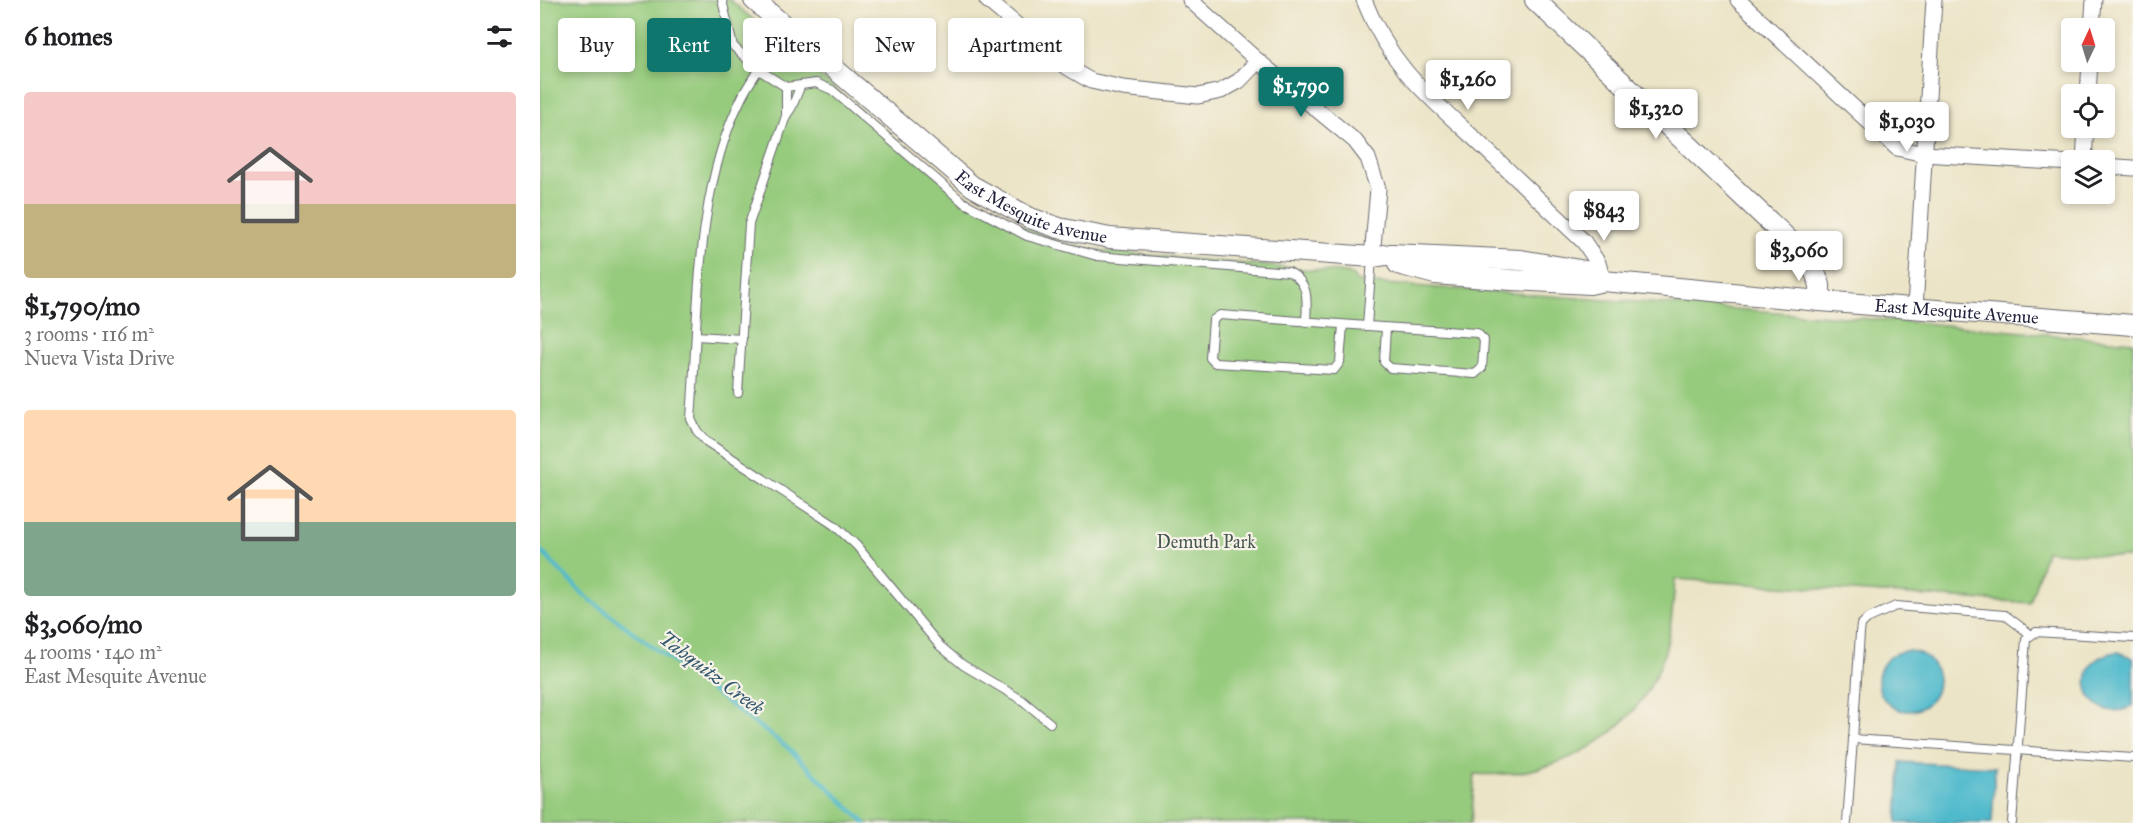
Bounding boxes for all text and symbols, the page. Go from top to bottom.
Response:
chip: Buy [558,18,635,72]
chip: Rent [647,18,731,72]
chip: Filters [743,18,842,72]
chip: New [854,18,936,72]
chip: Apartment [948,18,1084,72]
north arrow [2061,18,2115,72]
map controls [2061,18,2115,204]
text: 6 homes [24,20,113,52]
icon: filters [483,20,516,53]
pin: $1,260 [1419,60,1517,111]
pin: $1,790 [1252,67,1350,118]
text: $1,260 [1440,67,1496,91]
text: $1,790 [1273,74,1329,98]
button: locate [2061,84,2115,138]
pin: $1,320 [1607,89,1705,140]
text: $1,320 [1629,96,1683,120]
pin: $1,030 [1858,102,1956,153]
text: $1,030 [1879,109,1935,133]
icon: home [216,131,324,239]
button: layers [2061,150,2115,204]
street label: East Mesquite Avenue [950,165,1109,248]
pin: $843 [1568,191,1640,242]
text: $843 [1583,198,1625,222]
pin: $3,060 [1750,231,1848,282]
text: $3,060 [1770,238,1828,262]
text: $1,790/mo [24,290,140,322]
street label: East Mesquite Avenue [1874,294,2040,329]
text: 3 rooms · 116 m² [24,322,154,346]
text: Nueva Vista Drive [24,346,175,370]
icon: home [216,449,324,557]
park label: Demuth Park [1156,531,1256,553]
text: $3,060/mo [24,608,142,640]
water label: Tahquitz Creek [655,626,769,720]
text: 4 rooms · 140 m² [24,640,162,664]
text: East Mesquite Avenue [24,664,207,688]

